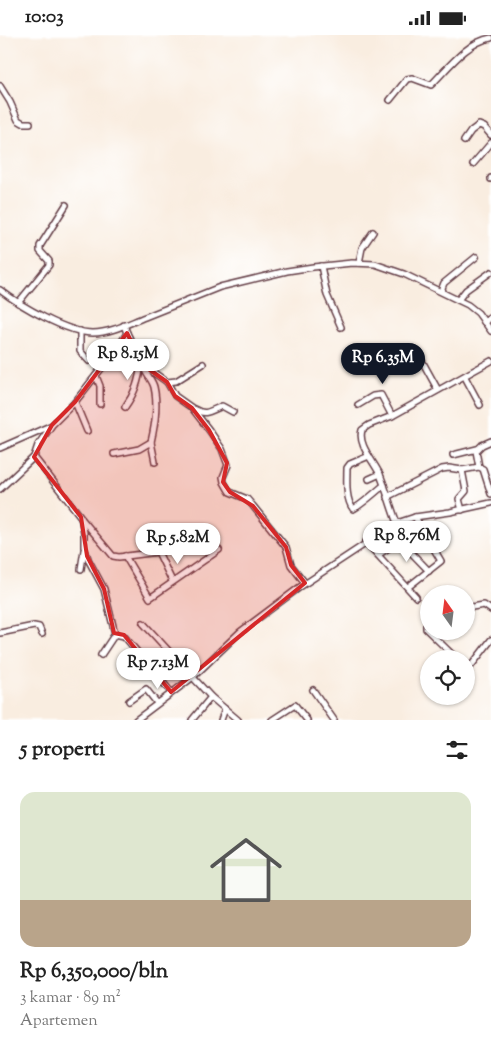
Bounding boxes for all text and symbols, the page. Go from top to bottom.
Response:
text: 10:03 [25,4,64,31]
pin: Rp 8.15M [76,339,180,381]
text: Rp 8.15M [97,343,159,366]
pin: Rp 6.35M [331,343,435,385]
text: Rp 6.35M [352,347,414,370]
pin: Rp 8.76M [355,521,459,563]
pin: Rp 5.82M [126,523,230,565]
text: Rp 8.76M [374,525,440,548]
text: Rp 5.82M [146,527,210,550]
north arrow [420,585,475,640]
map controls [420,585,475,705]
pin: Rp 7.13M [106,647,210,690]
button: locate [420,650,475,705]
text: Rp 7.13M [127,652,189,675]
text: 5 properti [20,735,105,765]
icon: filters [443,736,471,764]
icon: home [201,825,291,915]
text: Rp 6,350,000/bln [20,957,168,987]
text: 3 kamar · 89 m² [20,987,121,1010]
text: Apartemen [20,1010,98,1033]

